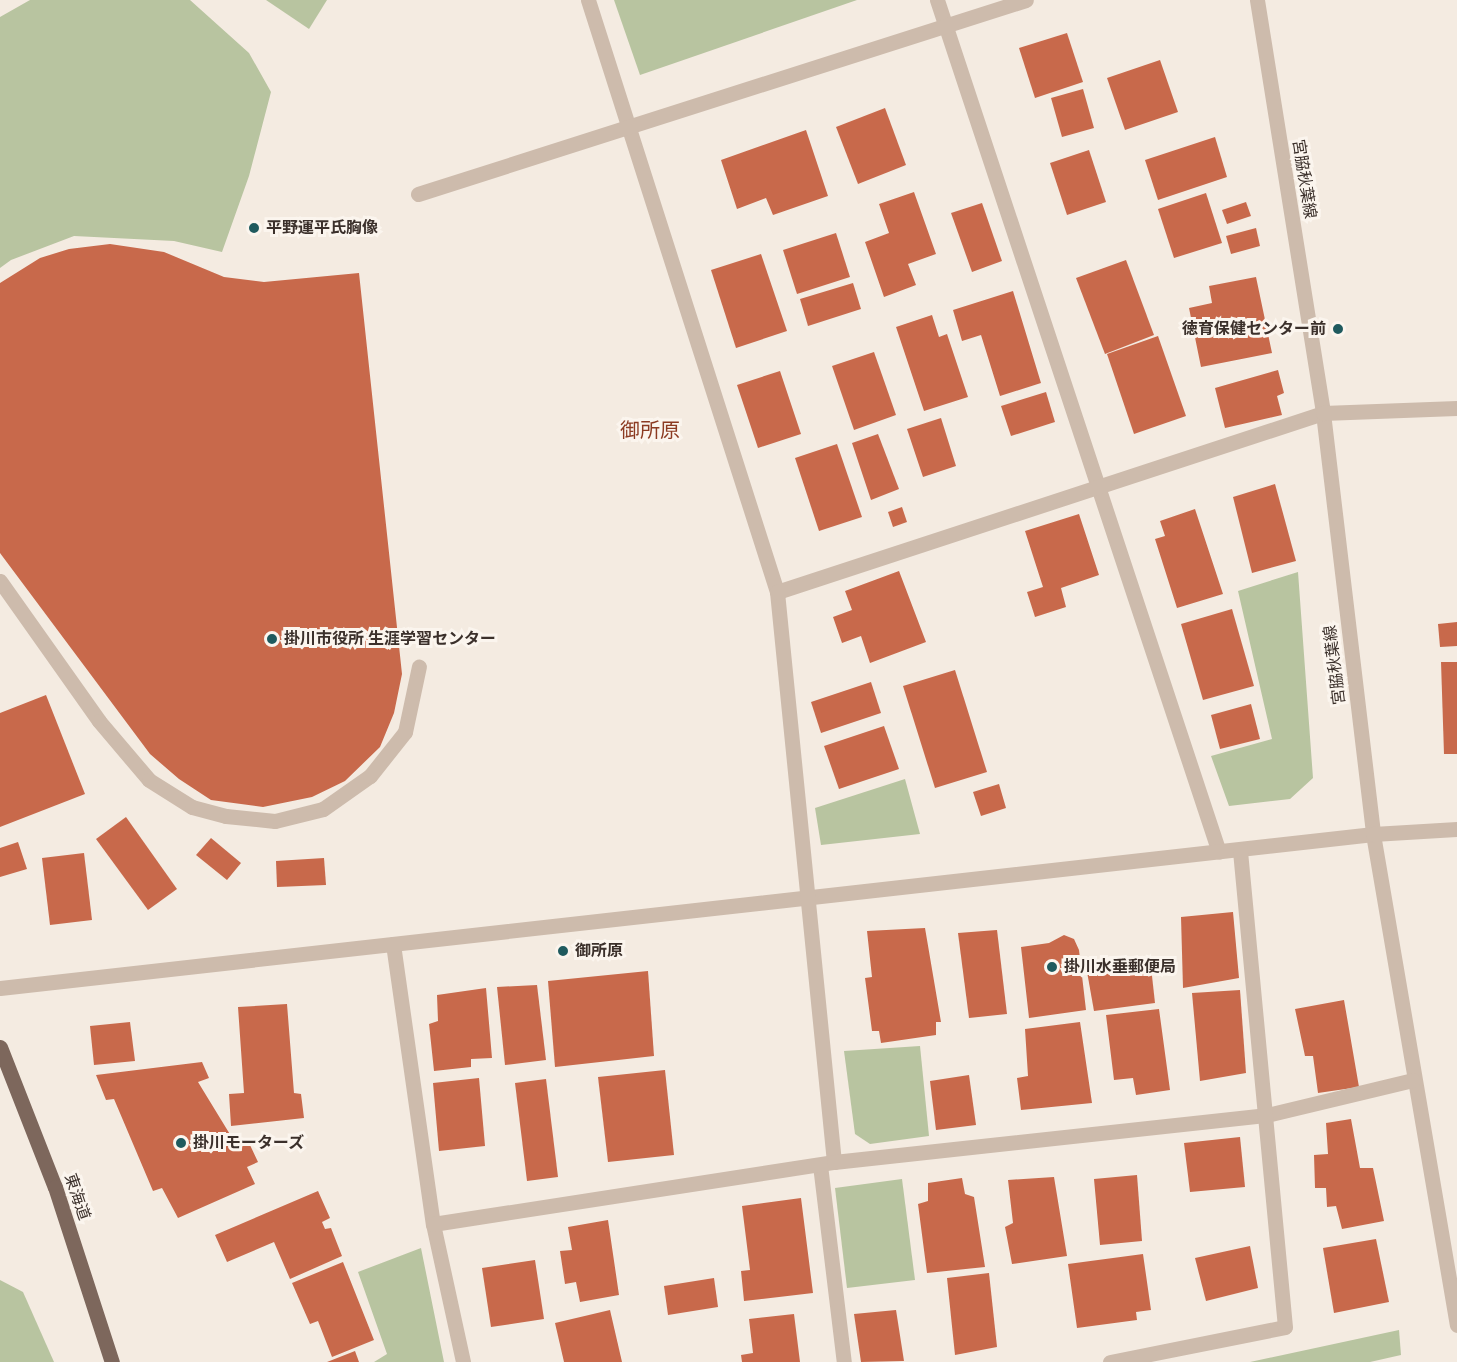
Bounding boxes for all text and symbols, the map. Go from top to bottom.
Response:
street label: 宮脇秋葉線 [1288,138,1320,220]
place label: 平野運平氏胸像 [266,218,378,238]
marker: 平野運平氏胸像 [247,221,261,235]
place label: 徳育保健センター前 [1182,319,1326,339]
marker: 徳育保健センター前 [1331,322,1345,336]
district label: 御所原 [620,418,680,442]
street label: 宮脇秋葉線 [1321,624,1349,706]
place label: 掛川市役所 生涯学習センター [284,629,496,649]
marker: 掛川市役所 生涯学習センター [265,632,279,646]
place label: 御所原 [575,941,623,961]
marker: 御所原 [556,944,570,958]
place label: 掛川水垂郵便局 [1064,957,1176,977]
marker: 掛川水垂郵便局 [1045,960,1059,974]
place label: 掛川モーターズ [193,1133,305,1153]
marker: 掛川モーターズ [174,1136,188,1150]
street label: 東海道 [60,1171,94,1223]

